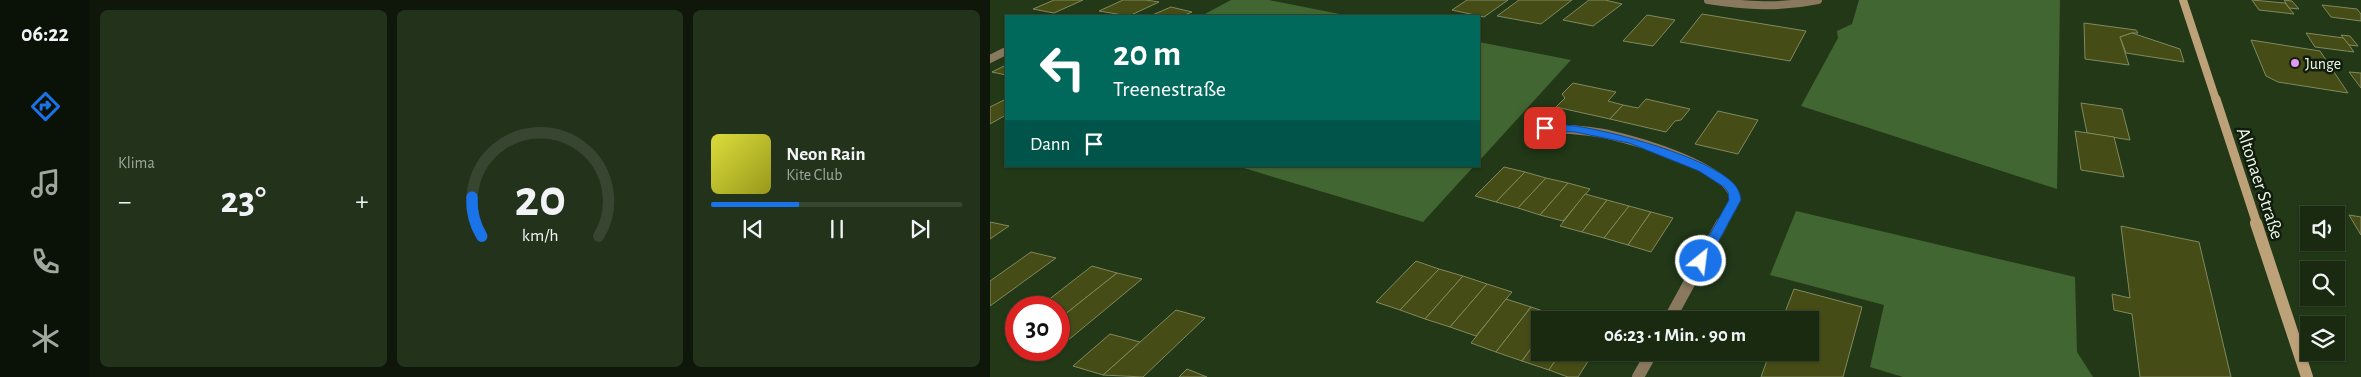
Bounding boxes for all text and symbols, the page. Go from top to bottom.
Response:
text: 06:22 [21,23,69,45]
icon: left [1030,35,1095,100]
text: 20 m [1113,37,1181,72]
place label: Junge [2305,56,2341,72]
marker: Junge [2289,57,2301,69]
text: Treenestraße [1113,78,1226,100]
icon: directions [28,89,63,124]
pin [1524,107,1566,149]
icon: arrive [1531,114,1559,142]
street label: Altonaer Straße [2233,125,2287,242]
icon: arrive [1080,130,1108,158]
text: Dann [1030,135,1070,154]
text: Neon Rain [786,145,865,164]
text: Klima [118,155,155,171]
icon: music [28,166,63,201]
text: Kite Club [786,167,843,183]
text: 20 [514,173,566,225]
text: 23° [221,182,266,220]
text: − [118,188,131,216]
text: + [355,188,369,216]
map controls [2300,206,2345,361]
button: sound [2300,206,2345,251]
icon: previous [739,215,767,243]
icon: pause [823,215,851,243]
icon: next [906,215,934,243]
text: km/h [522,227,558,245]
position arrow [1674,234,1726,286]
icon: phone [28,244,63,279]
button: search [2300,261,2345,306]
speed limit sign: 30 [1005,296,1070,361]
button: layers [2300,316,2345,361]
icon: climate [28,321,63,356]
text: 06:23 · 1 Min. · 90 m [1604,326,1746,345]

